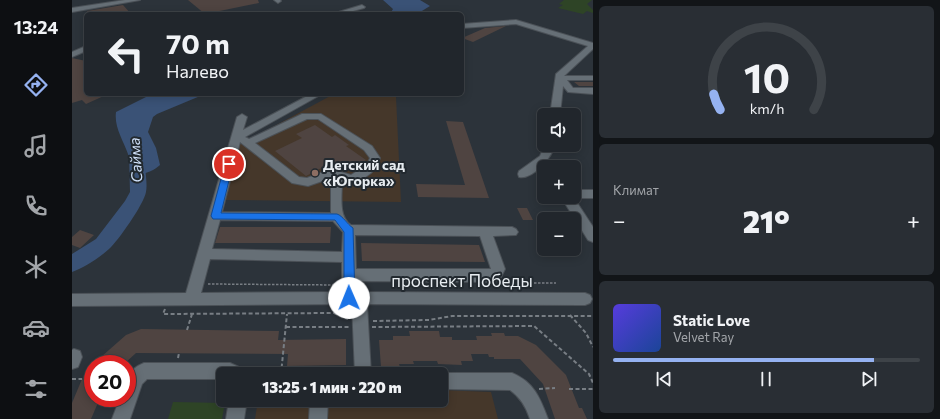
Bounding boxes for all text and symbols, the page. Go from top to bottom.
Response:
text: 13:24 [14,16,58,38]
text: 70 m [166,26,230,60]
icon: left [100,28,152,80]
text: 10 [743,51,790,102]
text: Налево [166,60,229,82]
icon: directions [22,71,50,99]
text: km/h [749,98,784,116]
map controls [537,108,581,256]
button: sound [537,108,581,152]
icon: music [22,132,50,160]
water label: Сайма [124,137,146,183]
pin [212,147,246,181]
icon: arrive [218,153,240,175]
place label: Детский сад «Югорка» [323,156,405,189]
button: + [537,160,581,204]
marker: Детский сад «Югорка» [310,168,320,178]
text: Климат [613,182,659,198]
icon: phone [22,192,50,220]
text: 21° [743,202,790,239]
text: − [613,207,626,234]
text: + [907,207,920,234]
button: − [537,212,581,256]
icon: climate [22,253,50,281]
street label: проспект Победы [391,270,533,291]
position arrow [328,277,370,319]
text: Static Love [673,311,750,329]
icon: car [22,314,50,342]
text: Velvet Ray [673,329,734,345]
speed limit sign: 20 [84,355,136,407]
icon: previous [653,368,675,390]
icon: pause [755,368,777,390]
icon: next [858,368,880,390]
icon: filters [22,375,50,403]
text: 13:25 · 1 мин · 220 m [262,378,402,396]

